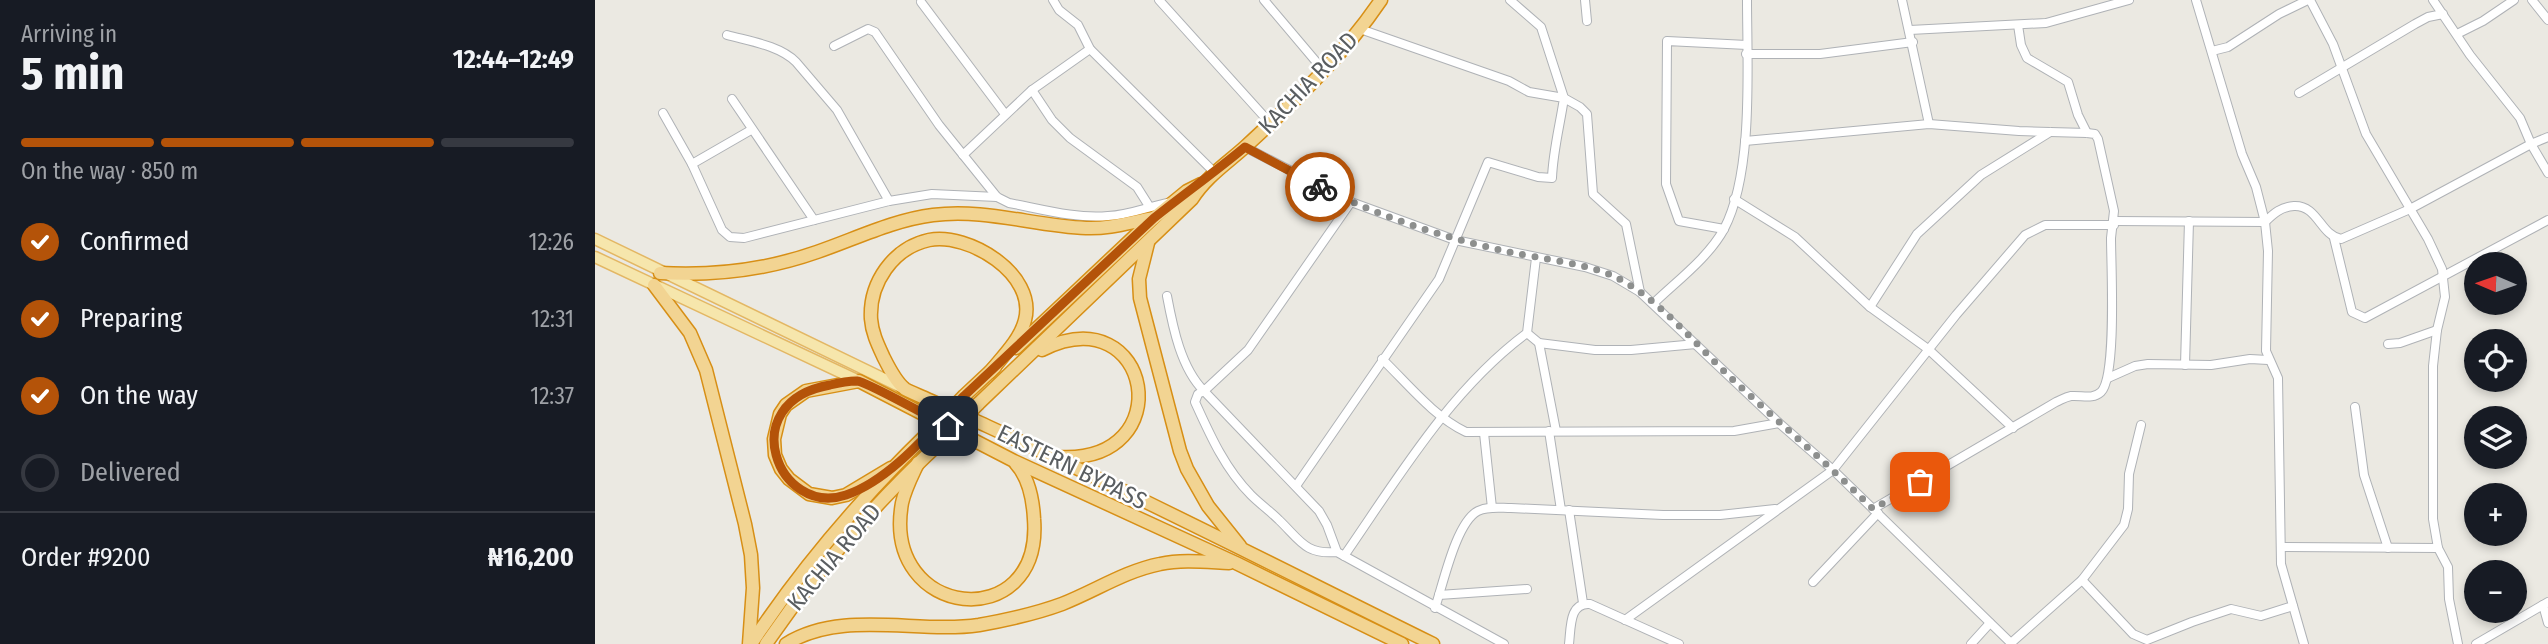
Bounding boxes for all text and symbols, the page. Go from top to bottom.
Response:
text: Arriving in [21,20,117,48]
street label: KACHIA ROAD [1253,26,1363,140]
text: 12:44–12:49 [453,44,574,75]
text: 5 min [21,46,124,101]
courier [1285,152,1355,222]
text: On the way · 850 m [21,157,198,185]
icon: bike [1301,168,1339,206]
icon: check [21,223,59,261]
text: Confirmed [80,226,190,257]
text: 12:26 [528,228,574,256]
north arrow [2464,252,2527,315]
map controls [2464,252,2527,623]
icon: check [21,300,59,338]
text: Preparing [80,303,182,334]
text: 12:31 [531,305,574,333]
button: locate [2464,329,2527,392]
icon: check [21,377,59,415]
text: On the way [80,380,198,411]
text: 12:37 [530,382,574,410]
pin [918,396,978,456]
button: layers [2464,406,2527,469]
icon: home [929,407,967,445]
street label: EASTERN BYPASS [993,419,1151,515]
pin [1890,452,1950,512]
text: Delivered [80,457,181,488]
icon: bag [1901,463,1939,501]
button: + [2464,483,2527,546]
street label: KACHIA ROAD [781,498,887,616]
text: Order #9200 [21,542,151,573]
text: ₦16,200 [488,542,574,573]
button: − [2464,560,2527,623]

